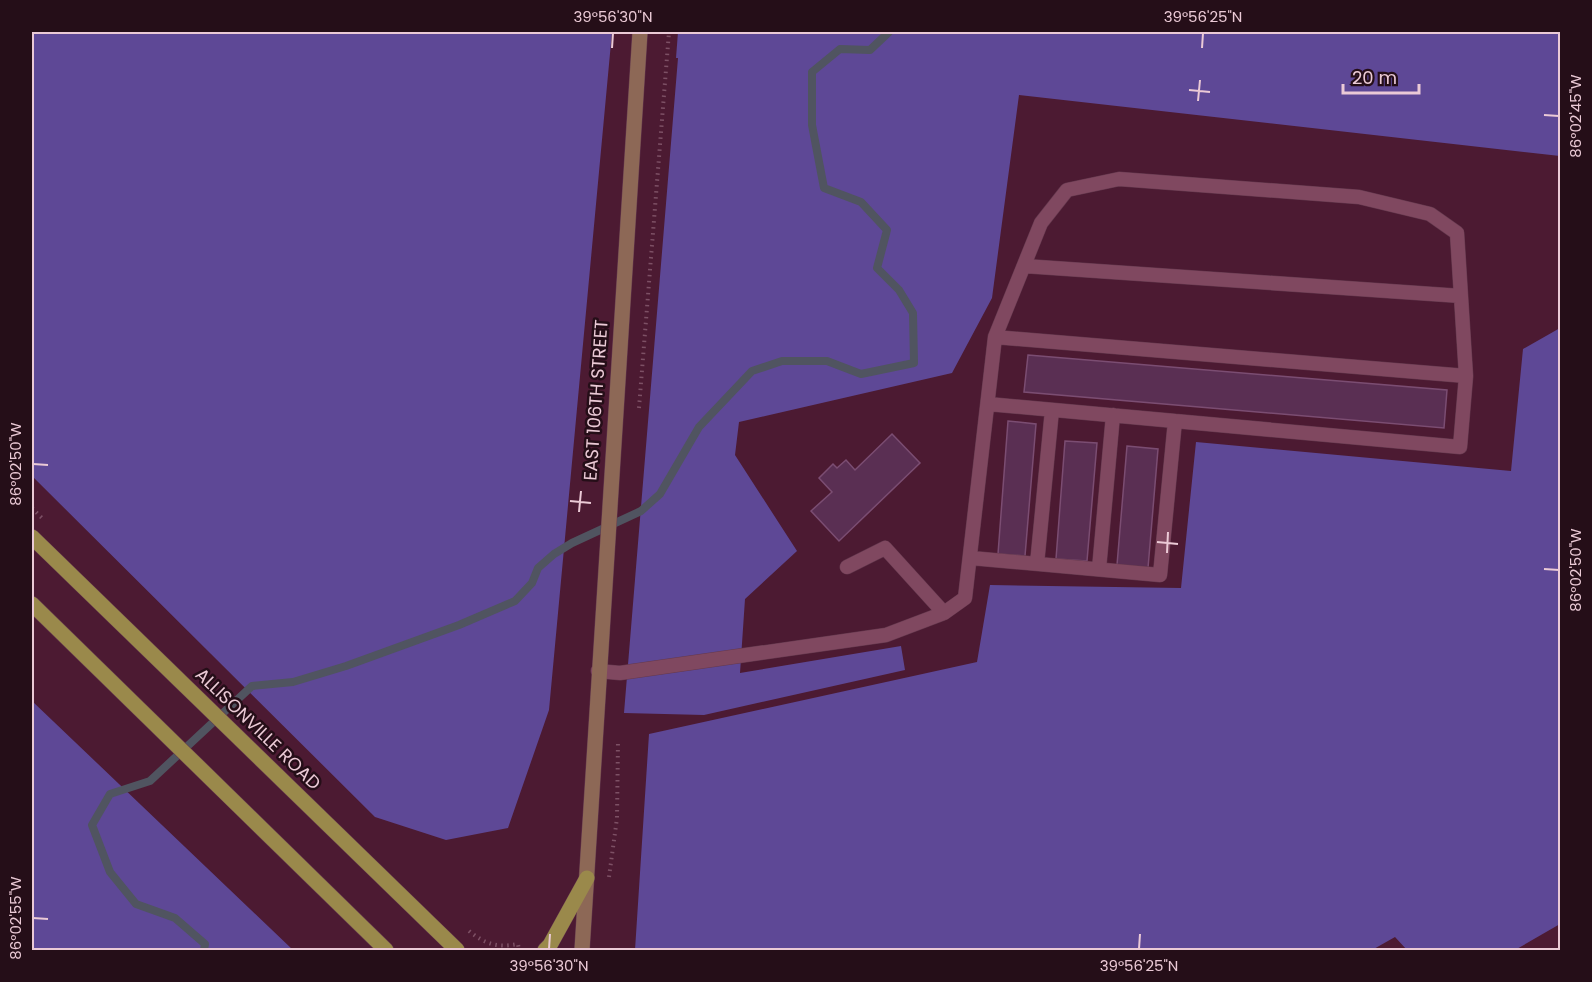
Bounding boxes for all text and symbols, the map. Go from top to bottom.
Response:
text: 39°56'30"N [574,6,652,27]
text: 39°56'25"N [1164,6,1242,27]
scale bar [1343,57,1420,95]
text: 20 m [1352,65,1397,90]
text: 86°02'45"W [1565,74,1586,158]
street label: EAST 106TH STREET [577,318,614,481]
text: 86°02'50"W [5,422,26,506]
text: 86°02'50"W [1565,528,1586,612]
street label: ALLISONVILLE ROAD [190,662,327,795]
text: 86°02'55"W [5,876,26,960]
text: 39°56'30"N [510,955,588,976]
text: 39°56'25"N [1100,955,1178,976]

